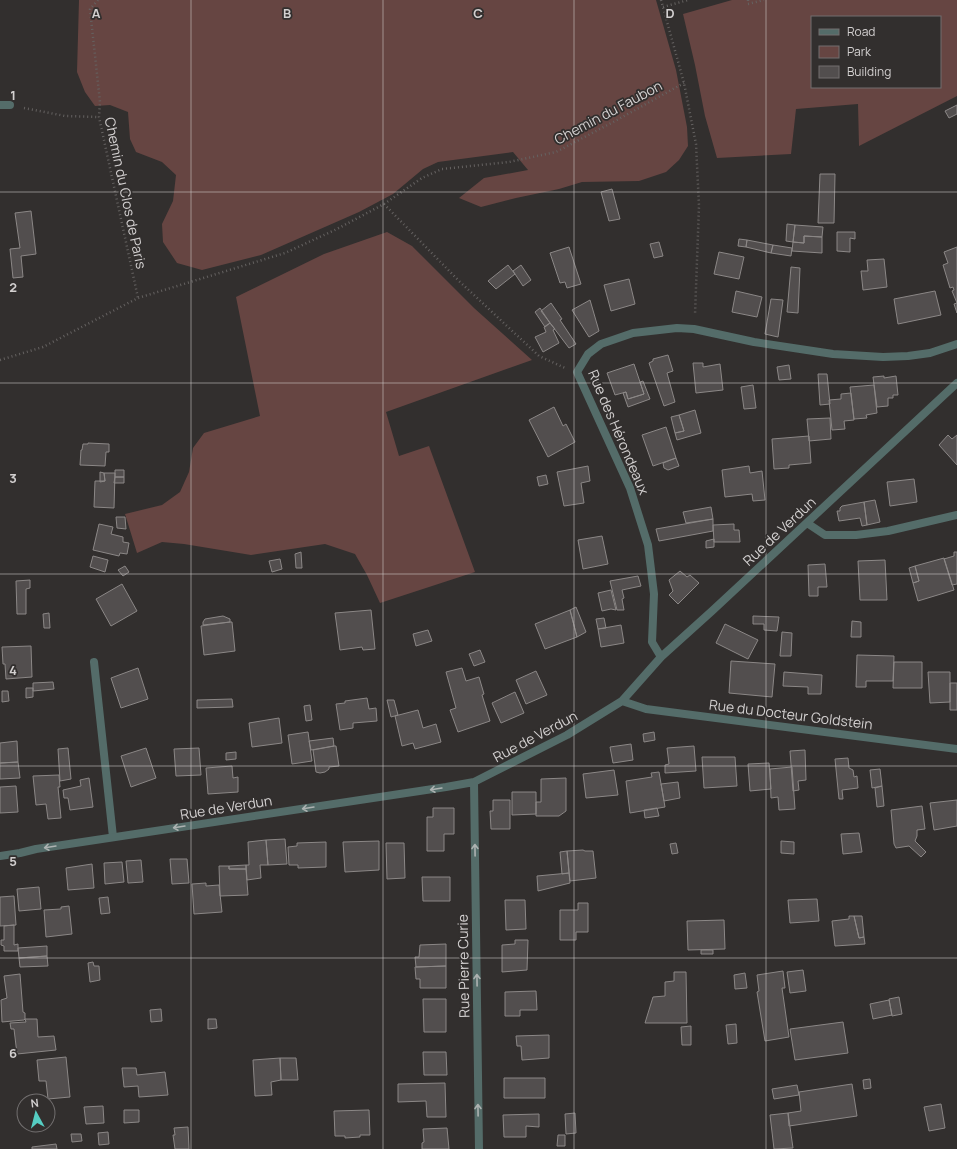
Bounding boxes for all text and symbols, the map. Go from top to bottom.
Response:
text: A [92,4,101,22]
text: B [283,4,291,22]
text: C [473,4,483,22]
text: D [665,4,675,22]
legend [811,16,941,88]
text: Road [847,23,875,40]
text: Park [847,43,872,60]
text: Building [847,63,891,80]
street label: Chemin du Faubon [551,76,665,148]
text: 1 [10,86,16,104]
street label: Chemin du Clos de Paris [101,115,151,271]
text: 2 [9,278,17,296]
street label: Rue des Hérondeaux [584,367,654,498]
text: 3 [9,469,17,487]
street label: Rue de Verdun [739,492,819,570]
text: 4 [9,661,17,679]
street label: Rue du Docteur Goldstein [708,695,874,733]
street label: Rue de Verdun [489,706,581,766]
one-way arrow [430,785,443,793]
street label: Rue de Verdun [179,790,273,824]
one-way arrow [301,804,314,812]
one-way arrow [173,823,186,831]
one-way arrow [44,843,57,851]
one-way arrow [471,844,479,857]
text: 5 [9,852,17,870]
street label: Rue Pierre Curie [453,914,473,1018]
one-way arrow [473,974,481,987]
text: 6 [9,1044,17,1062]
north arrow [16,1093,56,1133]
text: N [30,1095,40,1111]
one-way arrow [474,1104,482,1117]

